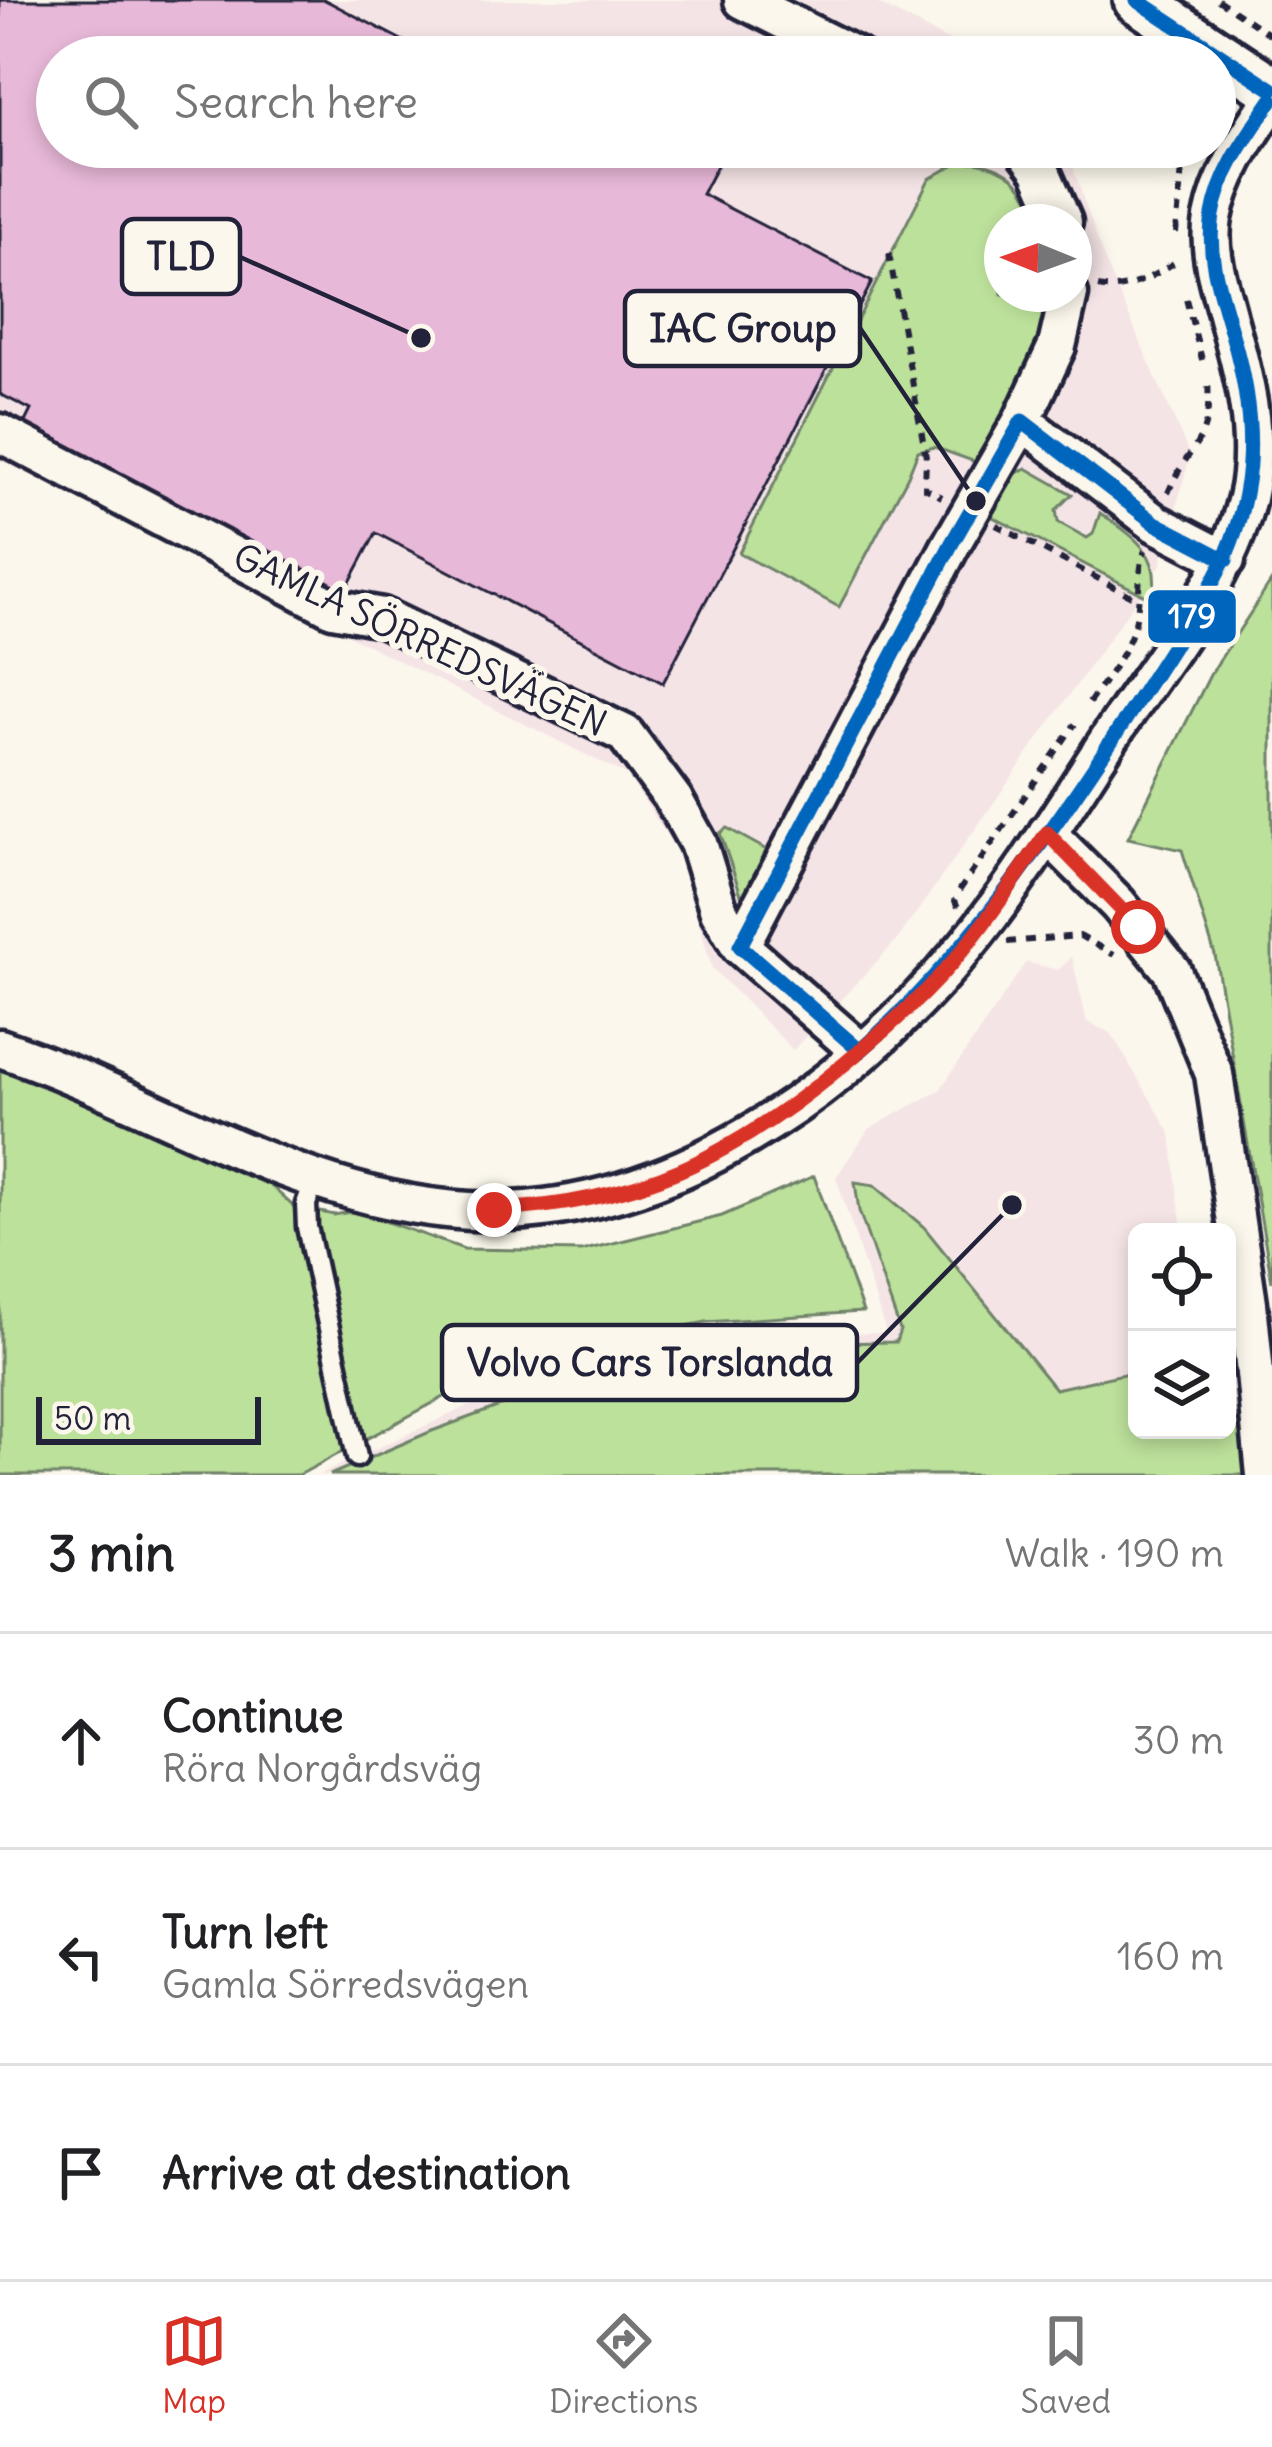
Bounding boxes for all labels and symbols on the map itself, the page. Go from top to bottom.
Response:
north arrow [984,204,1092,312]
callout: TLD [122,219,240,294]
text: TLD [146,232,216,281]
callout: IAC Group [625,291,860,366]
text: IAC Group [649,304,837,353]
street label: GAMLA SÖRREDSVÄGEN [226,533,614,746]
line badge: 179 [1146,588,1238,645]
text: 179 [1168,595,1216,637]
route start [1111,900,1165,954]
route end [467,1183,521,1237]
callout: Volvo Cars Torslanda [442,1325,857,1400]
text: Volvo Cars Torslanda [467,1338,833,1387]
scale bar [36,1391,261,1444]

